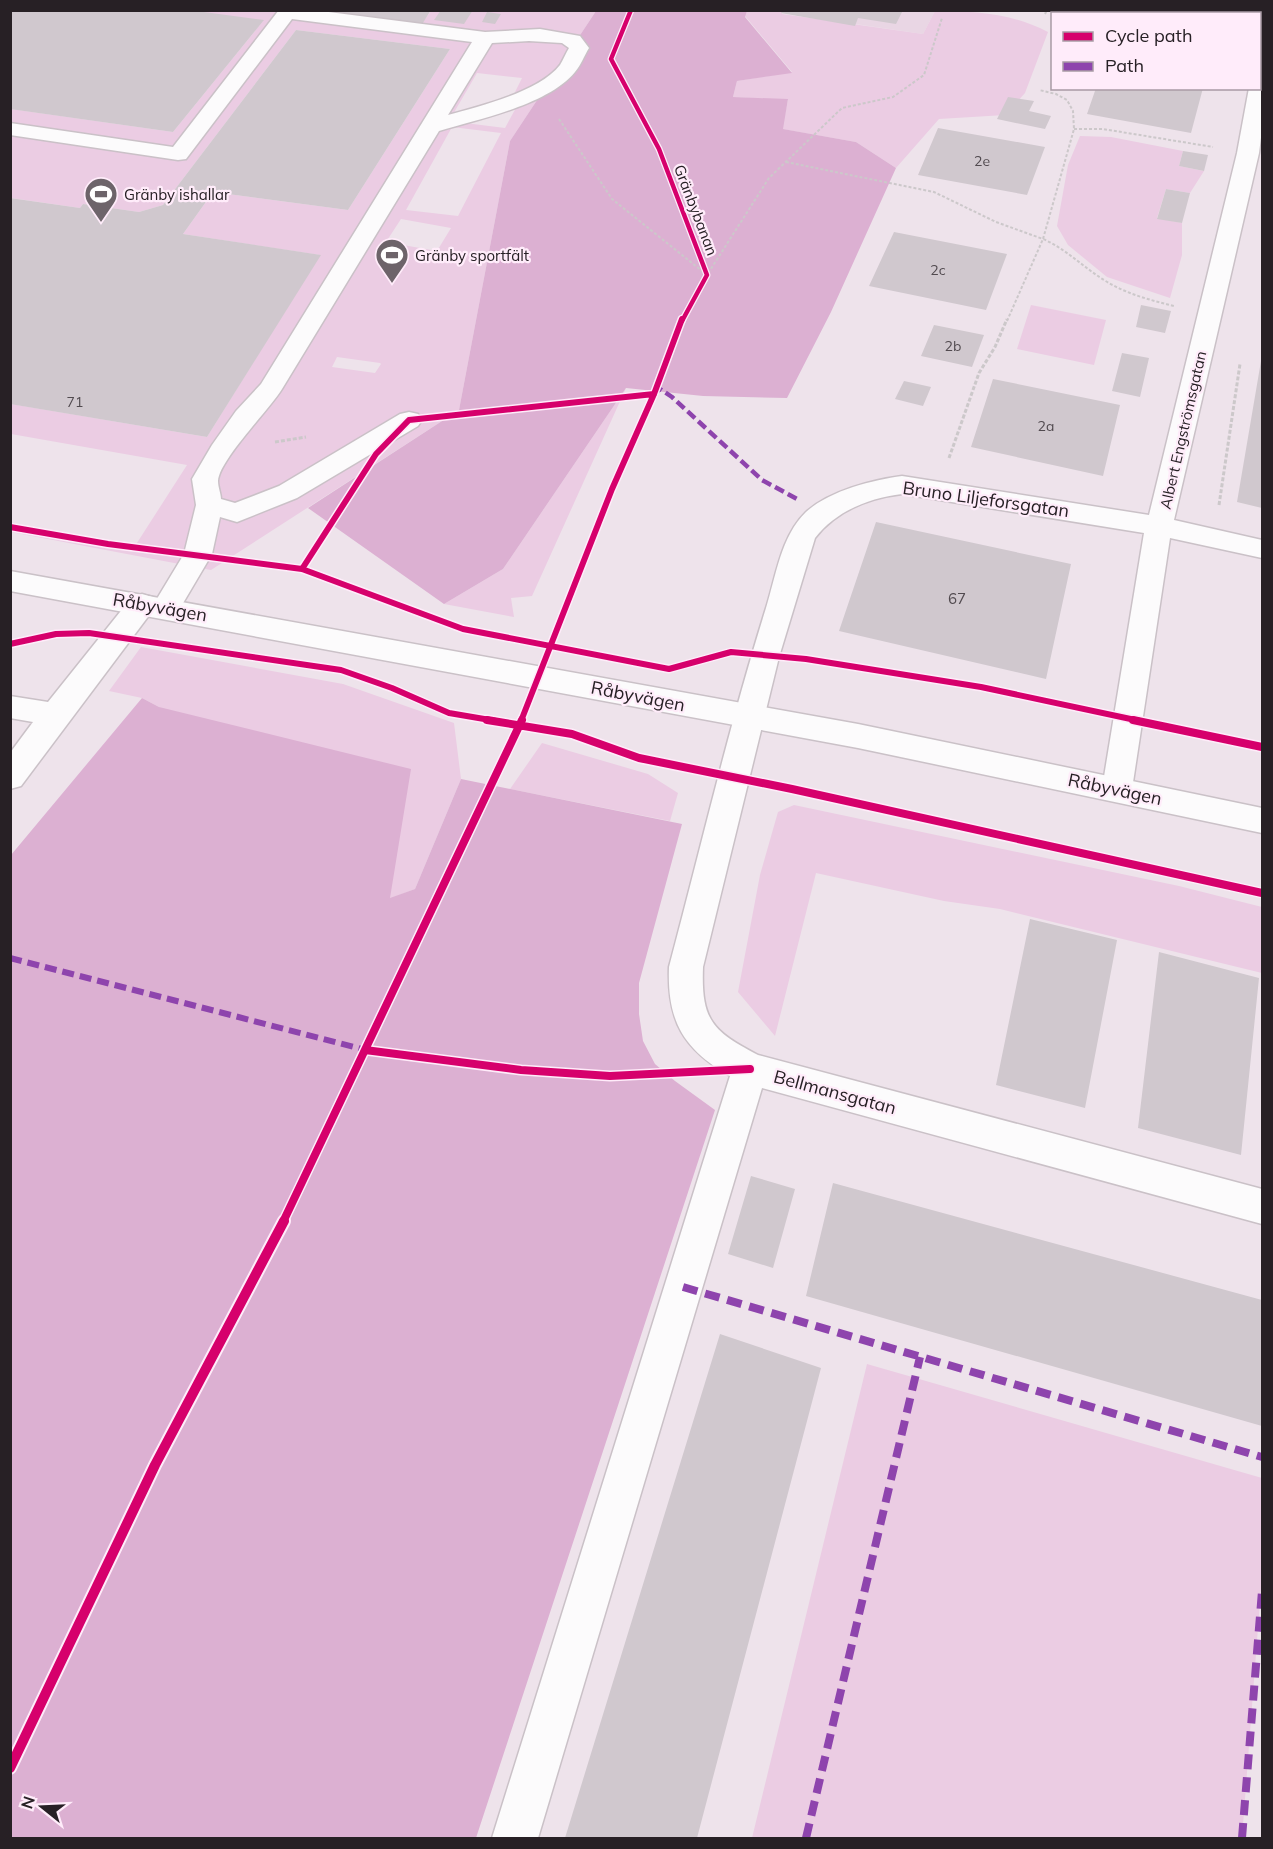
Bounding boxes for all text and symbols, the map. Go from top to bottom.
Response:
legend [1051,12,1261,90]
text: Cycle path [1105,24,1192,47]
text: Path [1105,54,1144,77]
house number: 2e [974,152,990,170]
street label: Gränbybanan [670,162,722,258]
sports icon: Gränby ishallar [83,176,119,223]
place label: Gränby ishallar [124,185,230,204]
sports icon: Gränby sportfält [374,237,410,284]
place label: Gränby sportfält [415,246,529,265]
house number: 2c [930,261,946,279]
house number: 2b [945,337,961,355]
street label: Albert Engströmsgatan [1156,349,1210,511]
house number: 71 [67,393,83,411]
house number: 2a [1038,417,1054,435]
street label: Bruno Liljeforsgatan [901,476,1071,522]
street label: Råbyvägen [111,587,209,627]
house number: 67 [948,589,966,608]
street label: Råbyvägen [589,676,687,716]
street label: Råbyvägen [1066,768,1164,810]
street label: Bellmansgatan [771,1065,899,1119]
north arrow [12,1777,72,1837]
text: N [16,1794,39,1811]

